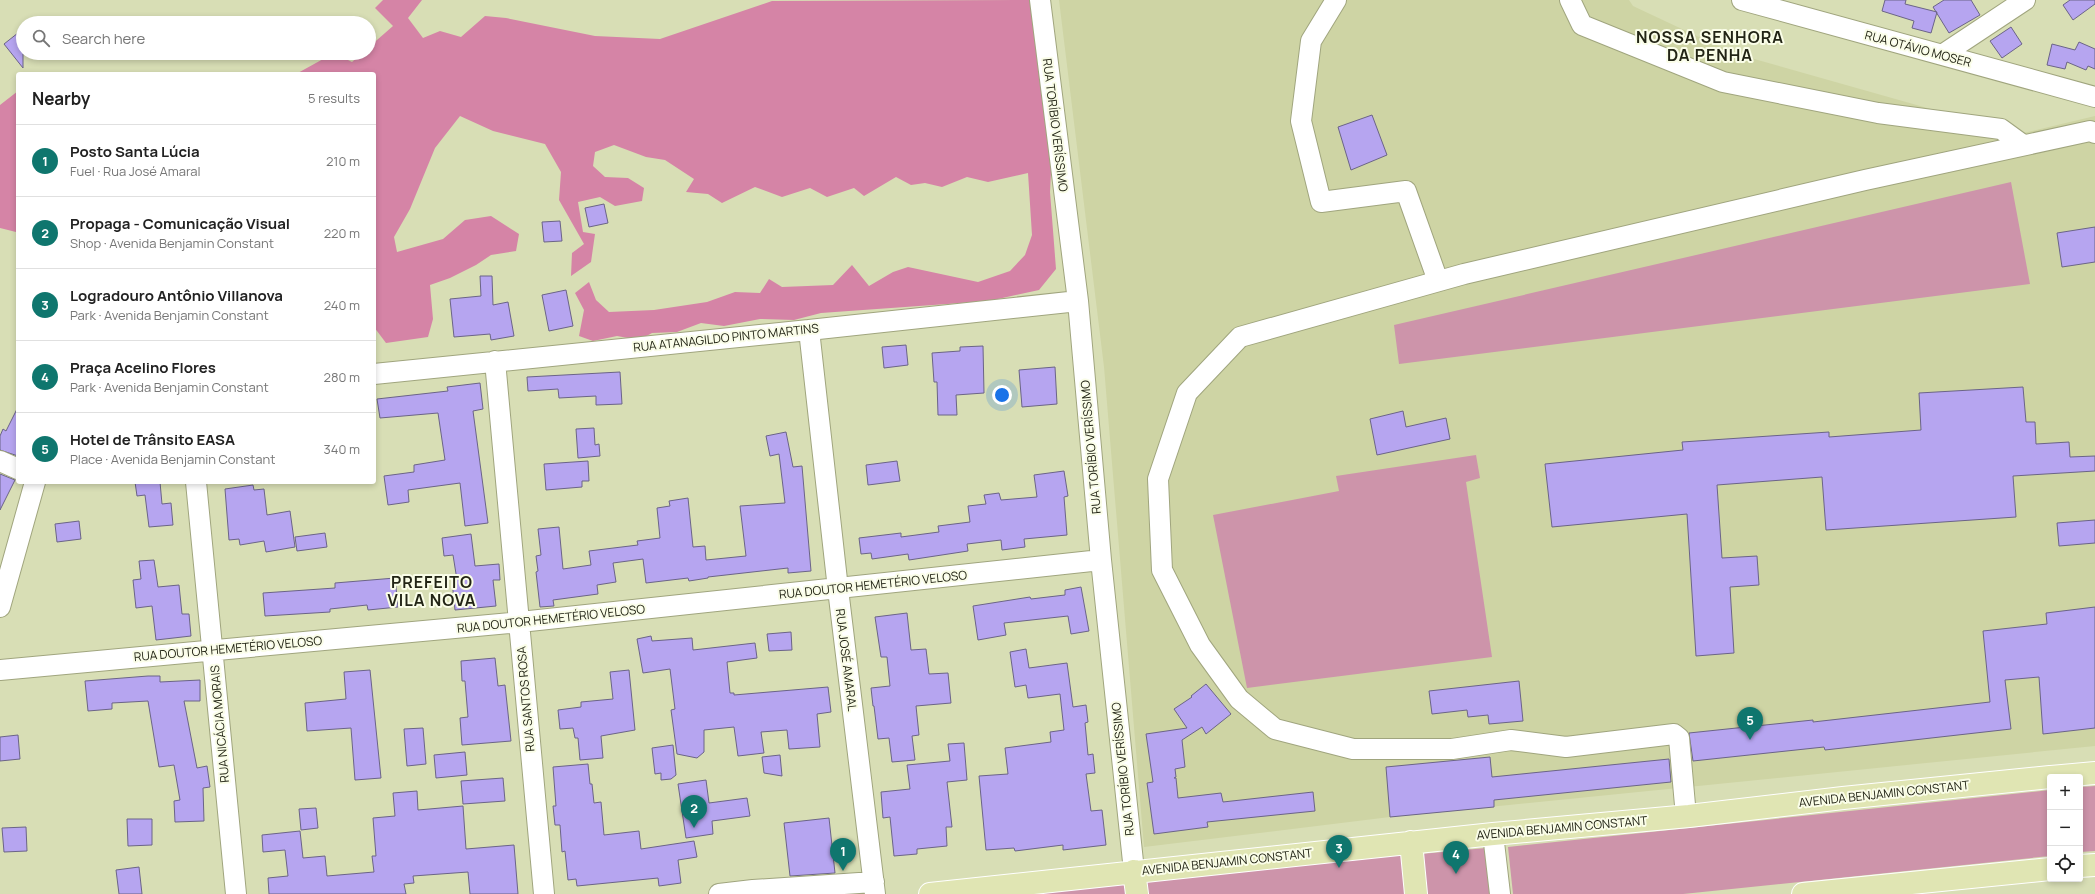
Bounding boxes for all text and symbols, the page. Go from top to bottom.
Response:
search box [16,16,376,60]
district label: NOSSA SENHORA DA PENHA [1636,26,1784,66]
street label: RUA OTÁVIO MOSER [1863,26,1974,71]
icon: search [30,27,52,49]
text: Search here [62,28,145,49]
street label: RUA TORÍBIO VERÍSSIMO [1039,57,1072,193]
text: Nearby [32,87,90,110]
text: 5 results [308,89,360,107]
text: Posto Santa Lúcia [70,141,200,162]
text: 1 [42,152,48,170]
text: 210 m [326,152,360,170]
text: Fuel · Rua José Amaral [70,162,201,180]
text: Propaga - Comunicação Visual [70,213,290,234]
text: 2 [41,224,49,242]
text: 220 m [324,224,360,242]
text: Shop · Avenida Benjamin Constant [70,234,274,252]
text: Logradouro Antônio Villanova [70,285,283,306]
text: 3 [41,296,49,314]
text: 240 m [324,296,360,314]
text: Park · Avenida Benjamin Constant [70,306,269,324]
street label: RUA ATANAGILDO PINTO MARTINS [632,319,820,356]
text: Praça Acelino Flores [70,357,216,378]
text: 4 [41,368,49,386]
text: 280 m [323,368,360,386]
text: Park · Avenida Benjamin Constant [70,378,269,396]
street label: RUA TORÍBIO VERÍSSIMO [1076,379,1105,515]
your location [992,385,1012,405]
text: Hotel de Trânsito EASA [70,429,235,450]
text: 5 [41,440,49,458]
text: 340 m [324,440,360,458]
text: Place · Avenida Benjamin Constant [70,450,275,468]
street label: RUA DOUTOR HEMETÉRIO VELOSO [778,566,968,603]
district label: PREFEITO VILA NOVA [387,571,477,611]
street label: RUA DOUTOR HEMETÉRIO VELOSO [456,600,646,637]
street label: RUA JOSÉ AMARAL [832,608,861,712]
street label: RUA DOUTOR HEMETÉRIO VELOSO [133,632,323,665]
street label: RUA SANTOS ROSA [512,645,539,752]
street label: RUA NICÁCIA MORAIS [206,665,233,784]
street label: RUA TORÍBIO VERÍSSIMO [1107,701,1138,837]
pin: 5 [1737,707,1763,740]
map controls [2047,774,2083,882]
button: + [2047,774,2083,810]
street label: AVENIDA BENJAMIN CONSTANT [1798,776,1971,811]
pin: 2 [681,795,707,828]
button: − [2047,810,2083,846]
street label: AVENIDA BENJAMIN CONSTANT [1476,811,1649,843]
pin: 3 [1326,835,1352,868]
pin: 1 [830,838,856,871]
pin: 4 [1443,841,1469,874]
street label: AVENIDA BENJAMIN CONSTANT [1141,844,1314,879]
button: locate [2047,846,2083,882]

